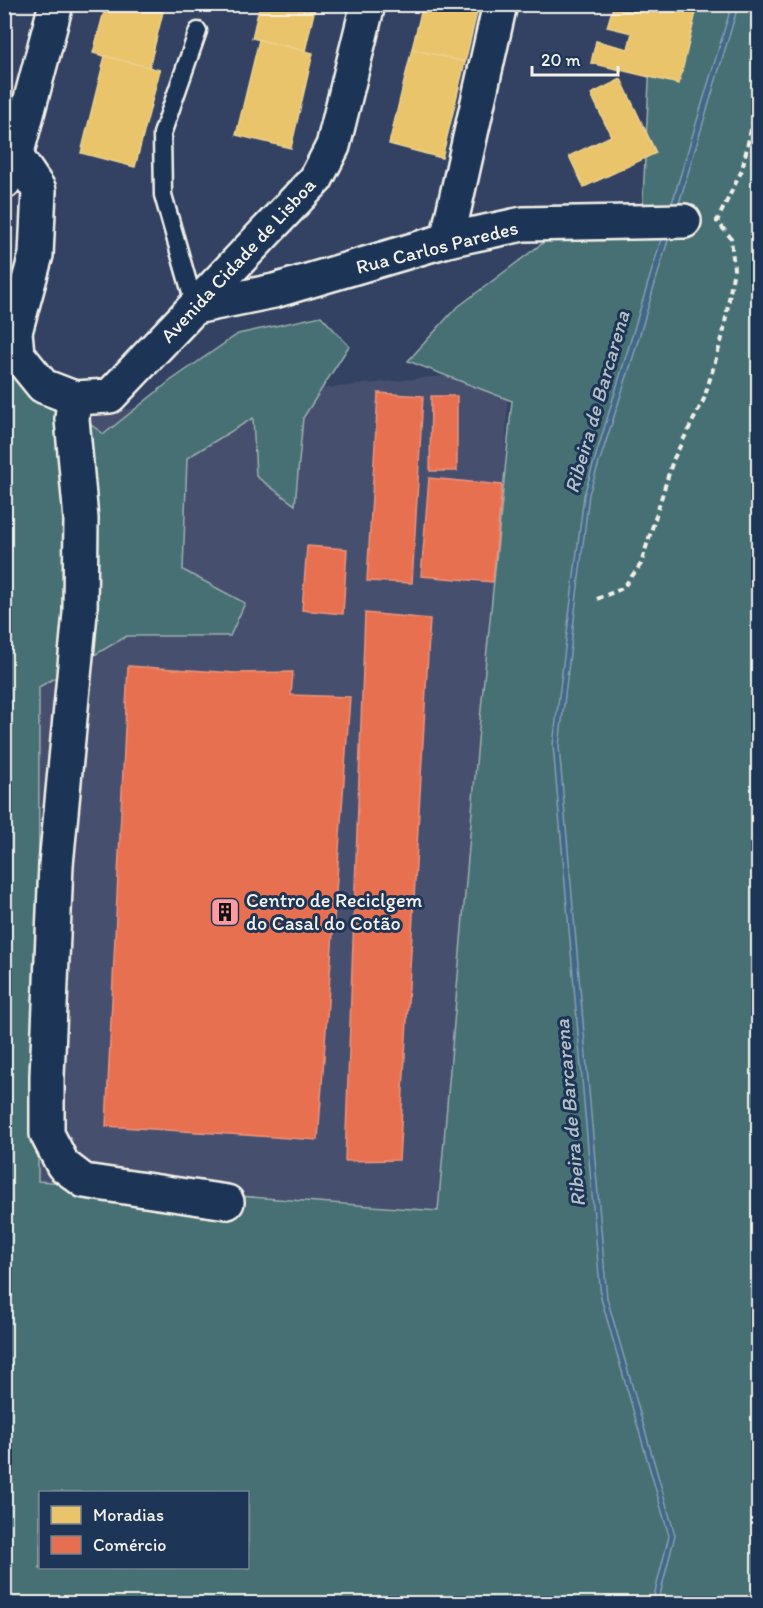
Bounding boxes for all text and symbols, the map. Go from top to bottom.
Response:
scale bar [532,39,618,77]
text: 20 m [541,49,581,71]
street label: Avenida Cidade de Lisboa [155,172,321,347]
street label: Rua Carlos Paredes [353,215,521,279]
water label: Ribeira de Barcarena [559,308,635,496]
place label: Centro de Reciclgem do Casal do Cotão [246,888,423,935]
building icon: Centro de Reciclgem do Casal do Cotão [209,896,241,928]
water label: Ribeira de Barcarena [549,1018,590,1208]
legend [39,1491,249,1569]
text: Moradias [93,1504,164,1526]
text: Comércio [93,1534,167,1556]

